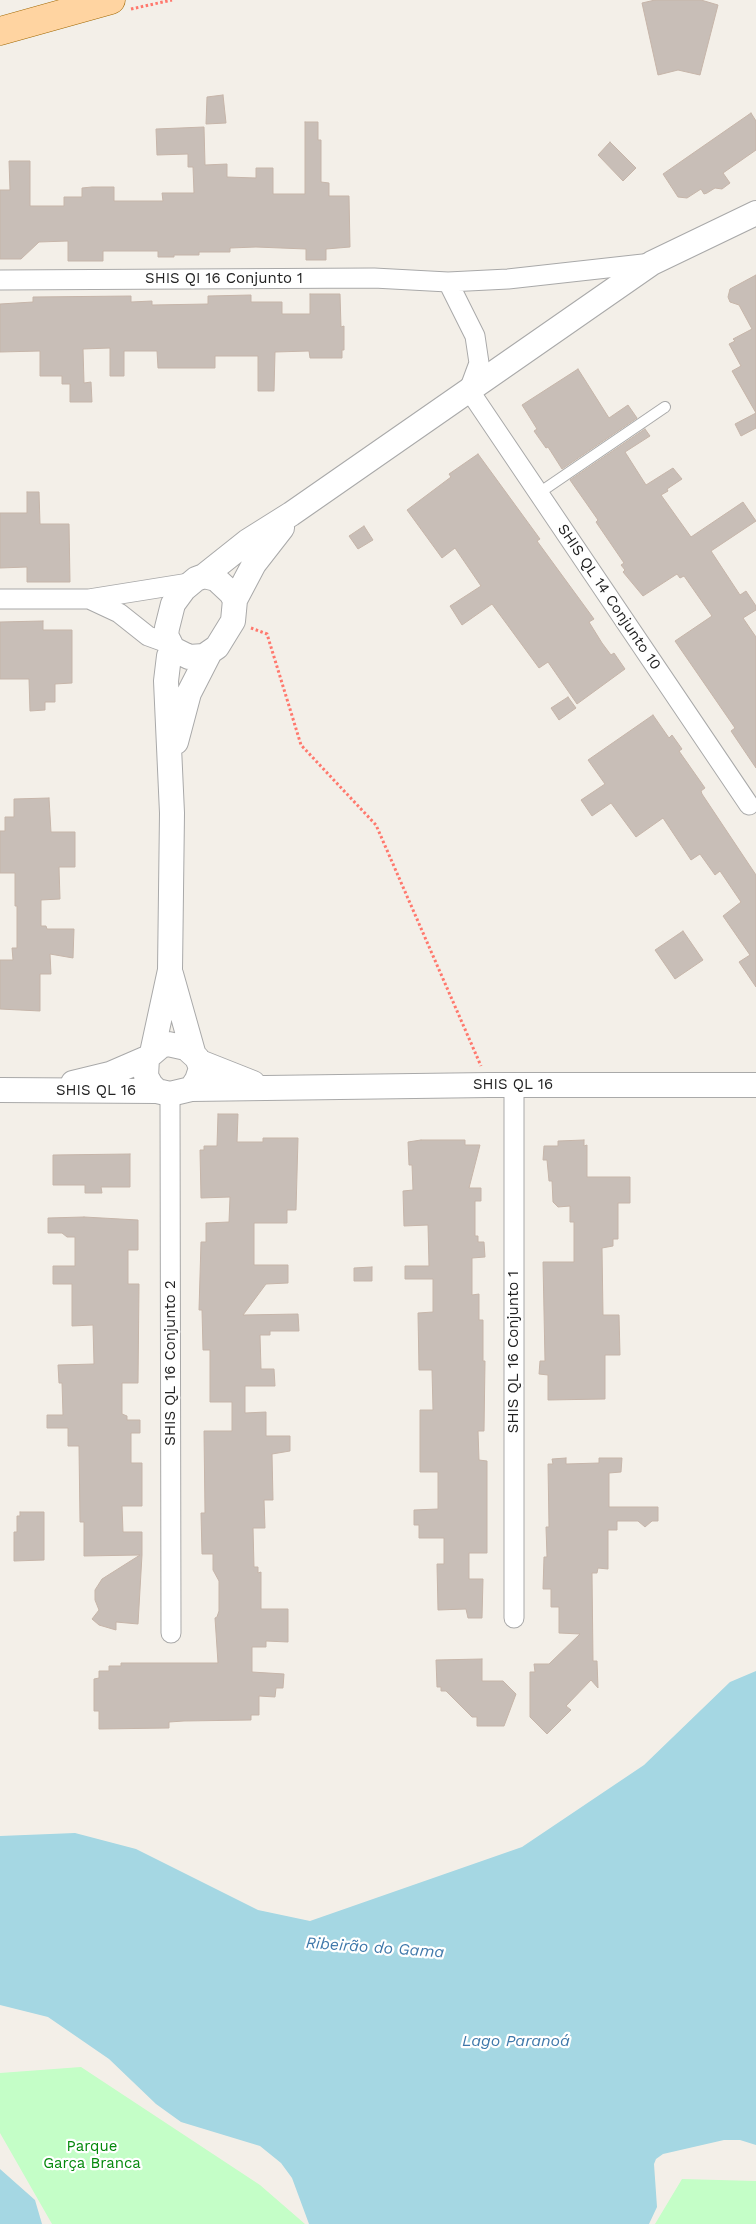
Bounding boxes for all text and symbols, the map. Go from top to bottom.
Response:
street label: SHIS QI 16 Conjunto 1 [145,270,303,288]
street label: SHIS QL 14 Conjunto 10 [554,521,664,673]
street label: SHIS QL 16 [473,1076,553,1094]
street label: SHIS QL 16 [56,1082,136,1100]
street label: SHIS QL 16 Conjunto 1 [505,1271,523,1433]
street label: SHIS QL 16 Conjunto 2 [162,1280,180,1446]
water label: Ribeirão do Gama [305,1934,445,1962]
water label: Lago Paranoá [462,2031,570,2051]
park label: Parque Garça Branca [43,2138,141,2173]

